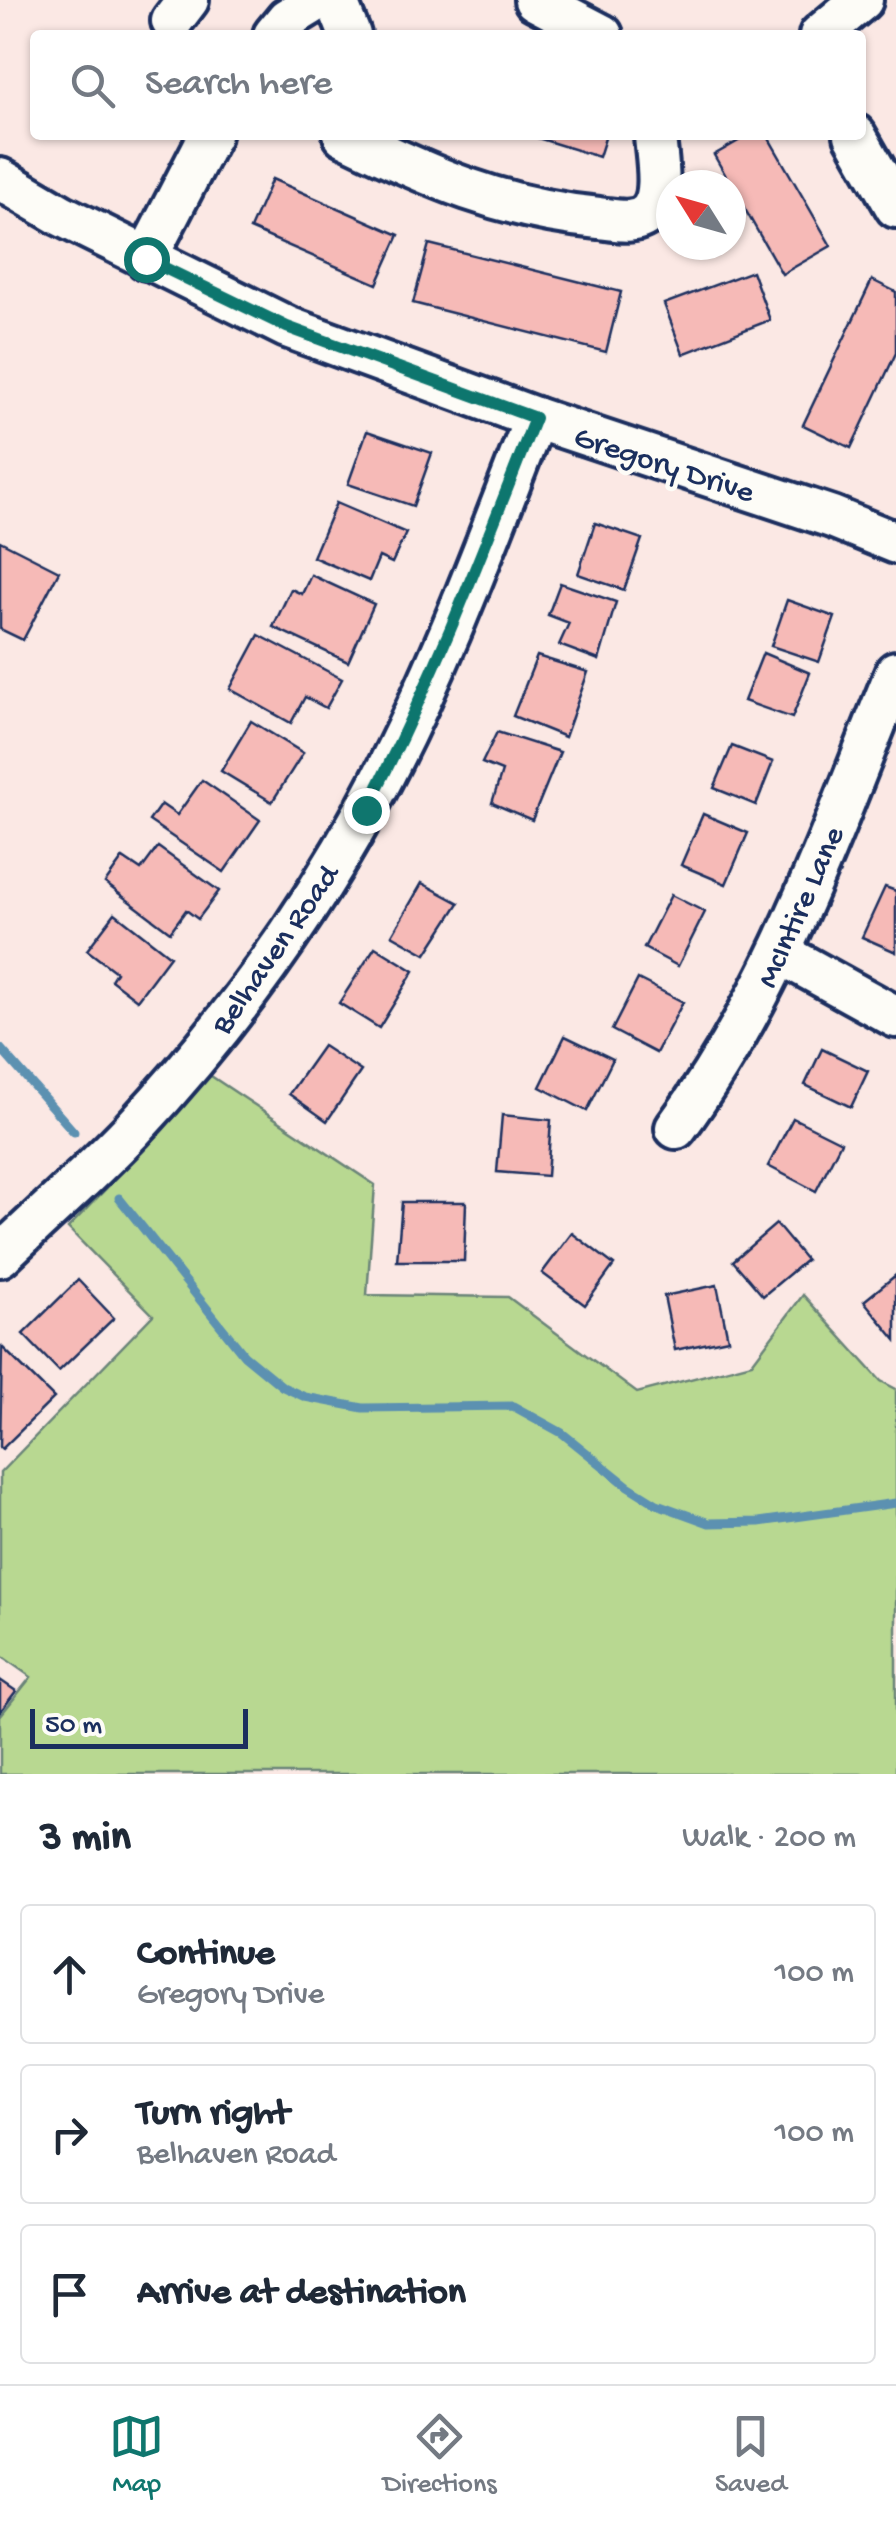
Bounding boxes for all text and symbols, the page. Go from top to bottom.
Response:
search box [30,30,866,140]
icon: search [65,58,120,113]
text: Search here [145,63,332,107]
north arrow [656,170,746,260]
route start [124,237,170,283]
street label: Gregory Drive [569,420,759,514]
route end [344,788,390,834]
street label: McIntire Lane [750,821,855,995]
street label: Belhaven Road [204,857,351,1044]
scale bar [30,1704,248,1748]
text: 50 m [45,1710,102,1743]
text: 3 min [40,1815,131,1864]
text: Walk · 200 m [682,1820,856,1858]
text: Continue [137,1933,275,1977]
icon: ahead [42,1947,97,2002]
text: 100 m [774,1955,854,1993]
text: Gregory Drive [137,1977,324,2015]
text: Turn right [137,2093,289,2137]
icon: right [42,2107,97,2162]
text: 100 m [774,2115,854,2153]
text: Belhaven Road [137,2137,335,2175]
icon: arrive [42,2267,97,2322]
text: Arrive at destination [137,2272,466,2316]
tab: Map [109,2409,164,2502]
tab: Directions [383,2409,497,2502]
tab: Saved [715,2409,787,2502]

